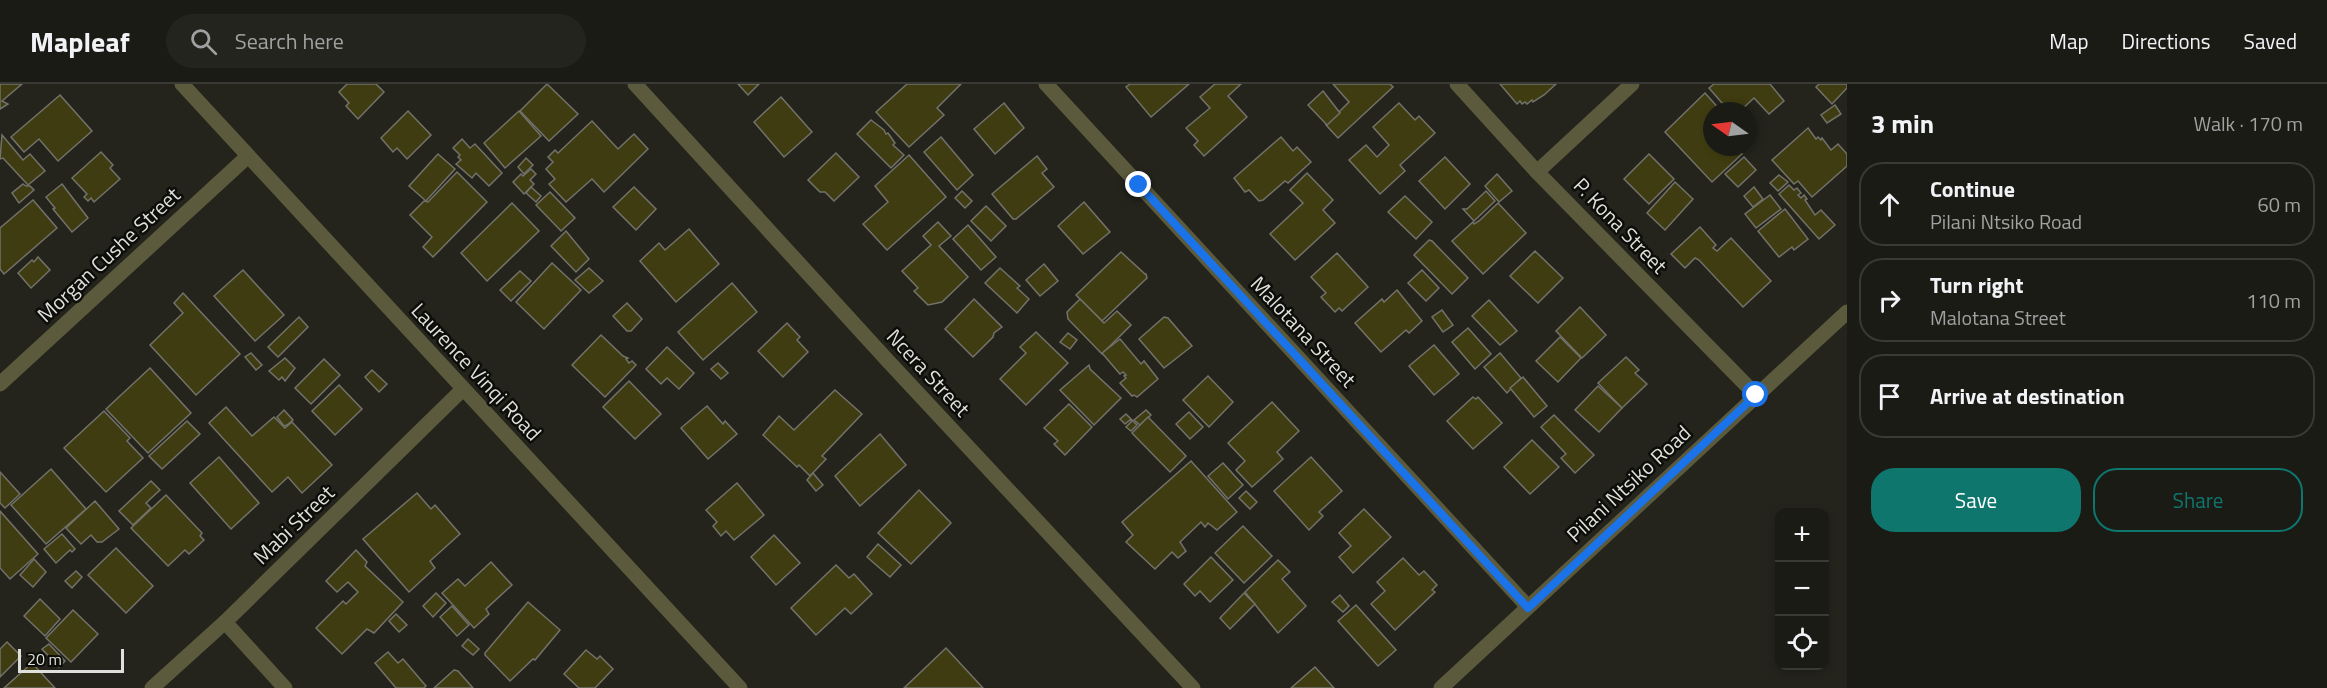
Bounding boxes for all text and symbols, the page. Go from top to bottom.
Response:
search box [166,14,586,68]
text: Mapleaf [30,20,130,63]
text: Search here [235,24,344,58]
icon: search [187,25,220,58]
text: Map [2049,25,2089,57]
text: Directions [2122,25,2211,57]
text: Saved [2244,25,2297,57]
north arrow [1703,102,1757,156]
text: 3 min [1871,104,1934,143]
text: Walk · 170 m [2194,108,2303,139]
street label: P. Kona Street [1566,170,1675,281]
route end [1125,171,1151,197]
text: Continue [1930,172,2015,206]
street label: Morgan Cushe Street [29,179,188,329]
icon: ahead [1873,188,1906,221]
text: 60 m [2257,189,2301,220]
text: Pilani Ntsiko Road [1930,206,2082,237]
street label: Malotana Street [1243,268,1364,395]
text: Turn right [1930,268,2024,302]
icon: right [1873,284,1906,317]
text: 110 m [2246,285,2301,316]
street label: Laurence Vinqi Road [404,295,549,448]
text: Malotana Street [1930,302,2066,333]
street label: Ncera Street [879,321,978,424]
text: Arrive at destination [1930,379,2125,413]
icon: arrive [1873,380,1906,413]
route start [1742,381,1768,407]
street label: Pilani Ntsiko Road [1559,417,1698,549]
button: Save [1871,468,2081,532]
button: Share [2093,468,2303,532]
street label: Mabi Street [245,477,342,571]
map controls [1775,508,1829,670]
button: + [1775,508,1829,562]
button: − [1775,562,1829,616]
button: locate [1775,616,1829,670]
scale bar [18,646,124,674]
text: 20 m [27,647,62,671]

